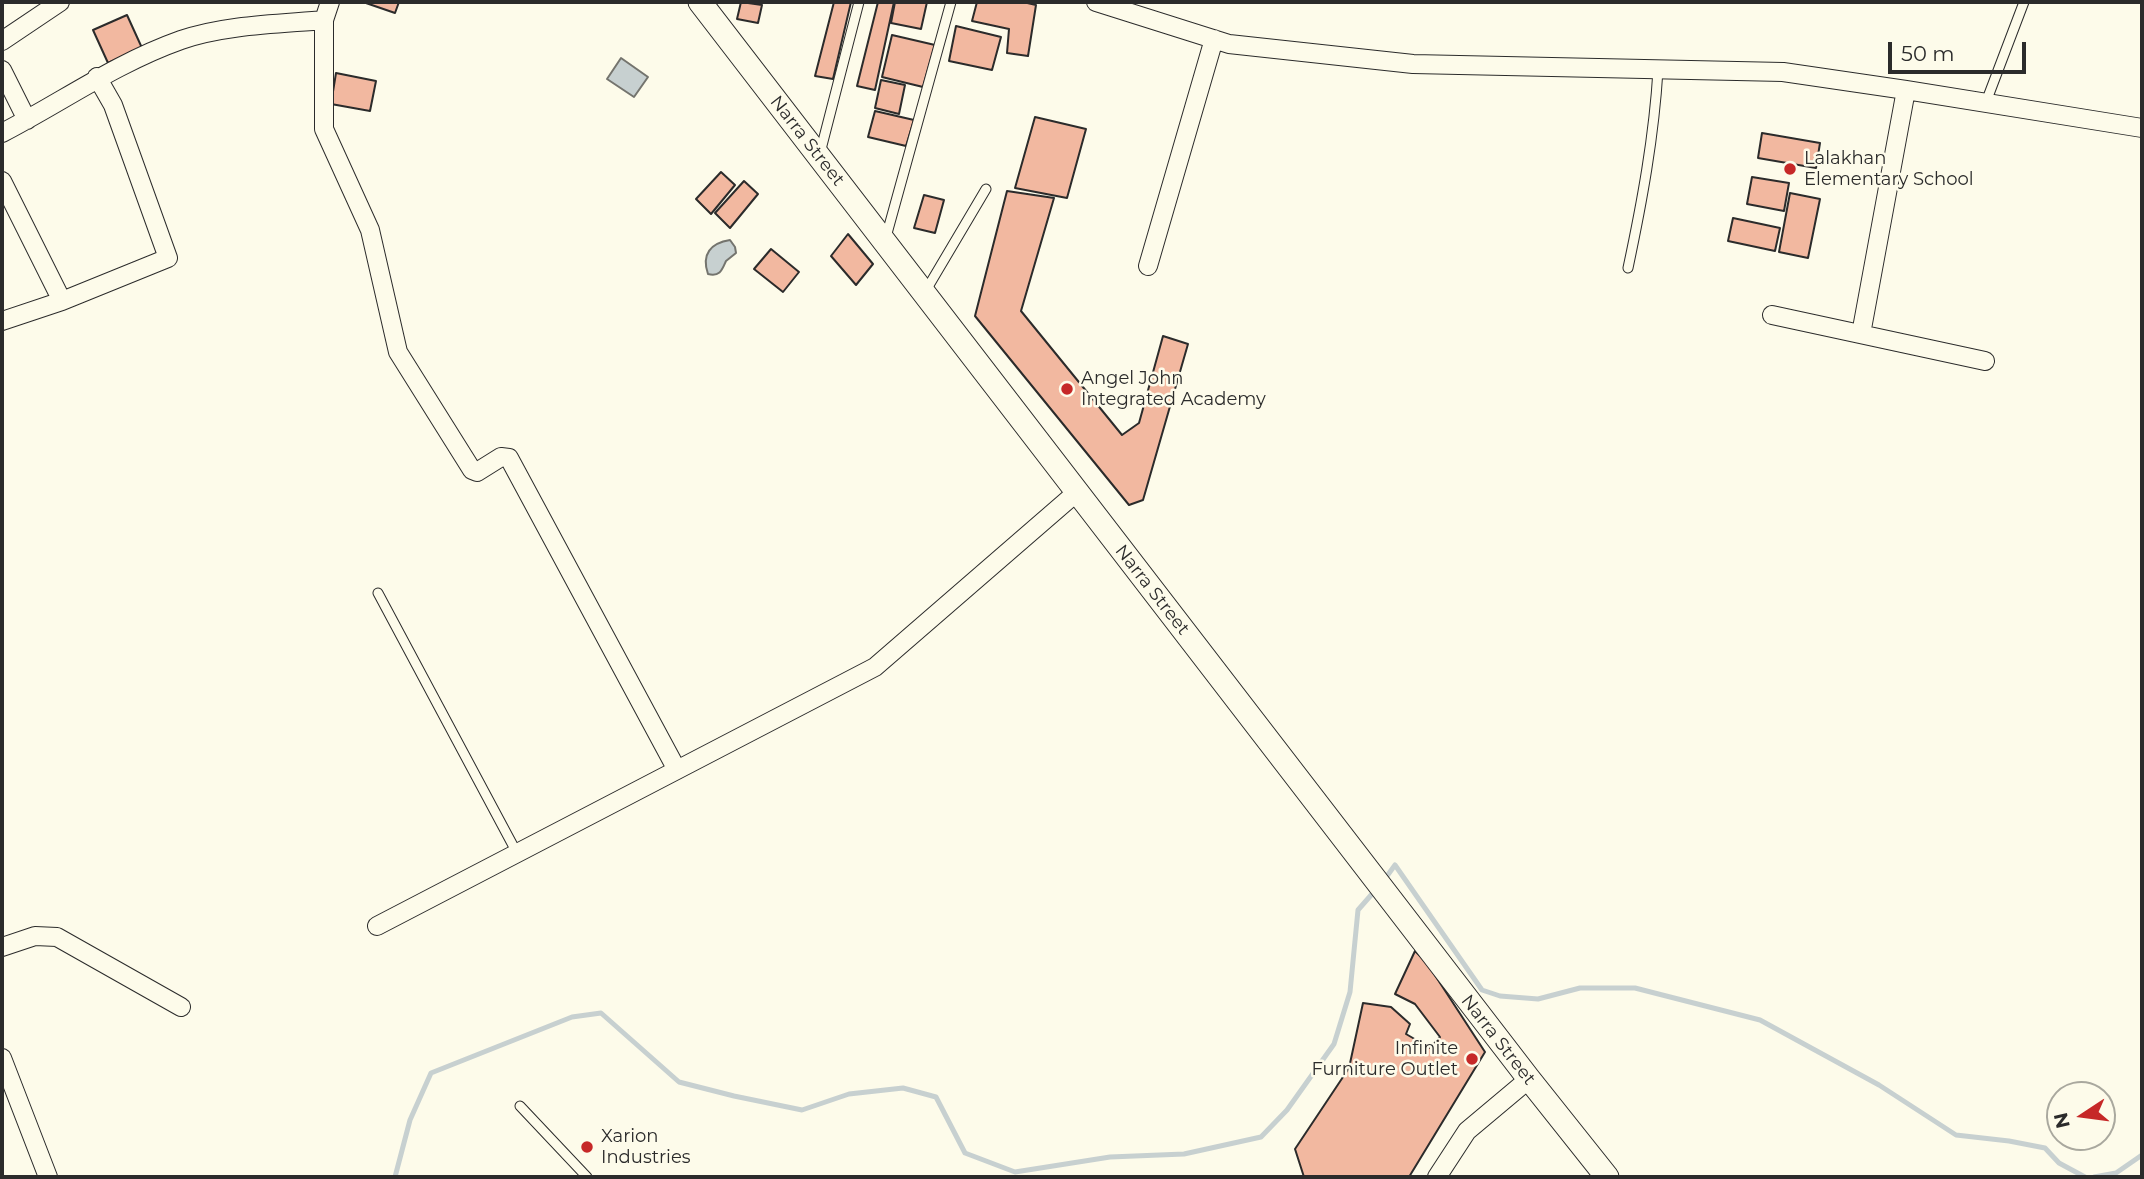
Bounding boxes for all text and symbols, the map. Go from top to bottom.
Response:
scale bar [1892,28,2030,72]
text: 50 m [1901,41,1955,66]
street label: Narra Street [765,92,849,190]
place label: Lalakhan Elementary School [1804,148,1974,190]
marker: Lalakhan Elementary School [1782,161,1798,177]
place label: Angel John Integrated Academy [1081,368,1266,410]
marker: Angel John Integrated Academy [1059,381,1075,397]
street label: Narra Street [1110,541,1194,639]
street label: Narra Street [1456,991,1540,1089]
place label: Infinite Furniture Outlet [1311,1038,1458,1080]
marker: Infinite Furniture Outlet [1464,1051,1480,1067]
north arrow [2046,1081,2116,1151]
text: N [2049,1110,2075,1130]
place label: Xarion Industries [601,1126,691,1168]
marker: Xarion Industries [579,1139,595,1155]

